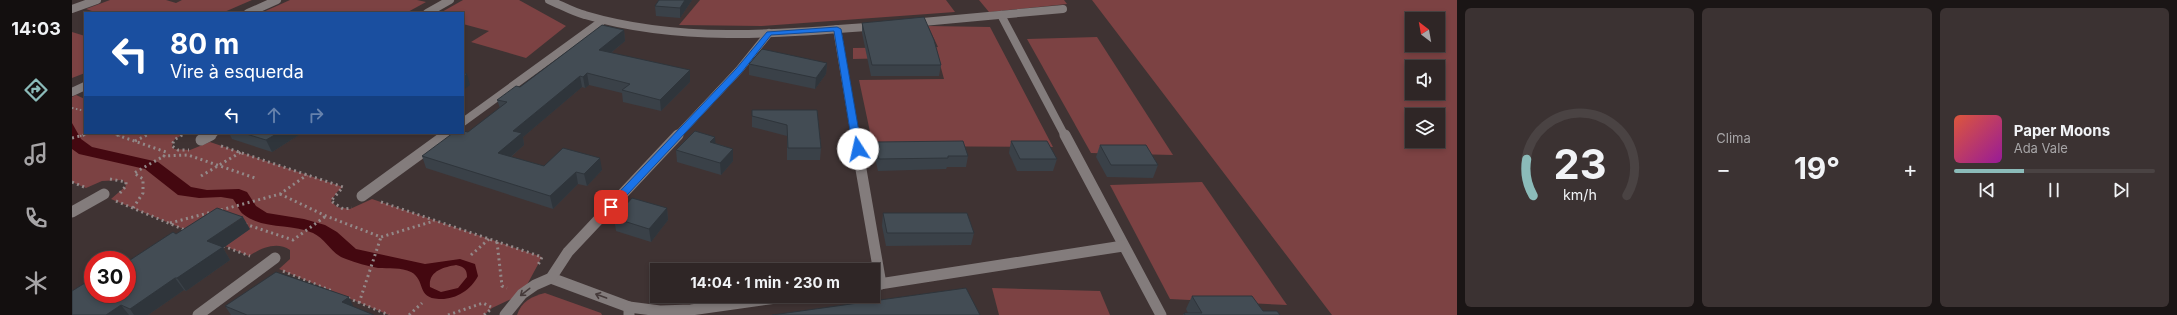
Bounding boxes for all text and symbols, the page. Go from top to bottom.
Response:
north arrow [1405,12,1445,52]
map controls [1405,12,1445,148]
text: 14:03 [11,18,61,39]
text: 80 m [170,27,239,61]
icon: left [104,28,156,80]
button: sound [1405,60,1445,100]
text: Vire à esquerda [170,61,304,82]
icon: directions [22,76,50,104]
icon: left [221,104,243,126]
icon: ahead [263,104,285,126]
icon: right [305,104,327,126]
button: layers [1405,108,1445,148]
text: Paper Moons [2014,121,2110,140]
position arrow [837,128,879,170]
text: Clima [1716,130,1751,146]
text: 23 [1553,138,1606,188]
icon: music [22,140,50,168]
text: Ada Vale [2014,140,2068,156]
text: 19° [1794,150,1840,186]
text: − [1716,156,1731,182]
text: + [1903,156,1918,182]
icon: previous [1976,179,1998,201]
icon: pause [2043,179,2065,201]
icon: next [2110,179,2132,201]
text: km/h [1563,185,1597,202]
pin [594,190,628,224]
icon: arrive [600,196,622,218]
icon: phone [22,204,50,232]
speed limit sign: 30 [84,251,136,303]
icon: climate [22,269,50,297]
text: 14:04 · 1 min · 230 m [690,273,840,292]
one-way arrow [519,288,530,297]
one-way arrow [594,292,607,299]

